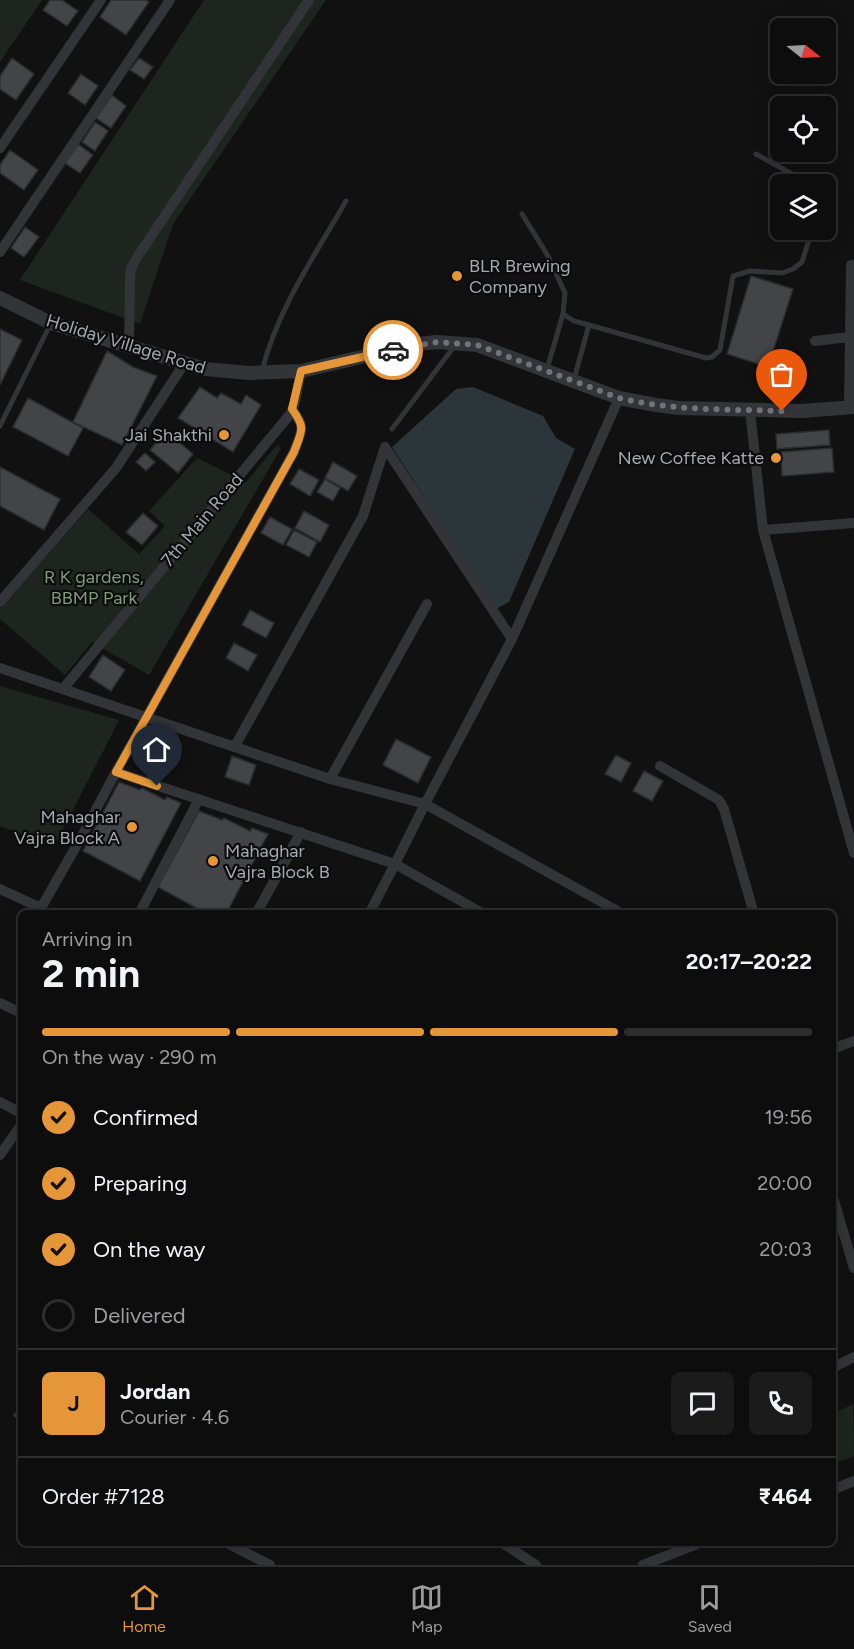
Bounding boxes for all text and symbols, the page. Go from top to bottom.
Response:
north arrow [770,18,836,84]
map controls [770,18,836,240]
button: locate [770,96,836,162]
button: layers [770,174,836,240]
place label: BLR Brewing Company [469,255,571,298]
marker: BLR Brewing Company [450,269,464,283]
street label: Holiday Village Road [44,309,208,379]
courier [363,320,423,380]
icon: car [377,334,410,367]
pin [756,349,807,411]
icon: bag [765,358,798,391]
place label: Jai Shakthi [125,424,212,446]
marker: Jai Shakthi [217,428,231,442]
place label: New Coffee Katte [618,447,764,469]
marker: New Coffee Katte [769,451,783,465]
street label: 7th Main Road [156,469,248,571]
park label: R K gardens, BBMP Park [44,566,144,609]
pin [131,724,182,786]
icon: home [140,733,173,766]
place label: Mahaghar Vajra Block A [14,806,120,849]
marker: Mahaghar Vajra Block A [125,820,139,834]
place label: Mahaghar Vajra Block B [225,840,330,883]
marker: Mahaghar Vajra Block B [206,854,220,868]
text: Arriving in [42,927,132,951]
text: 20:17–20:22 [686,948,812,975]
text: 2 min [42,950,140,997]
text: On the way · 290 m [42,1045,216,1069]
icon: check [42,1101,75,1134]
text: Confirmed [93,1104,198,1131]
text: 19:56 [765,1105,812,1129]
icon: check [42,1167,75,1200]
text: Preparing [93,1170,187,1197]
text: 20:00 [757,1171,812,1195]
icon: check [42,1233,75,1266]
text: On the way [93,1236,205,1263]
text: 20:03 [759,1237,812,1261]
text: Delivered [93,1302,186,1329]
button: chat [671,1372,734,1435]
button: phone [749,1372,812,1435]
text: Jordan [120,1378,191,1405]
text: J [67,1390,80,1417]
text: Courier · 4.6 [120,1405,229,1429]
text: Order #7128 [42,1483,165,1510]
text: ₹464 [758,1483,812,1510]
tab: Home [122,1581,166,1636]
tab: Map [410,1581,443,1636]
tab: Saved [688,1581,732,1636]

